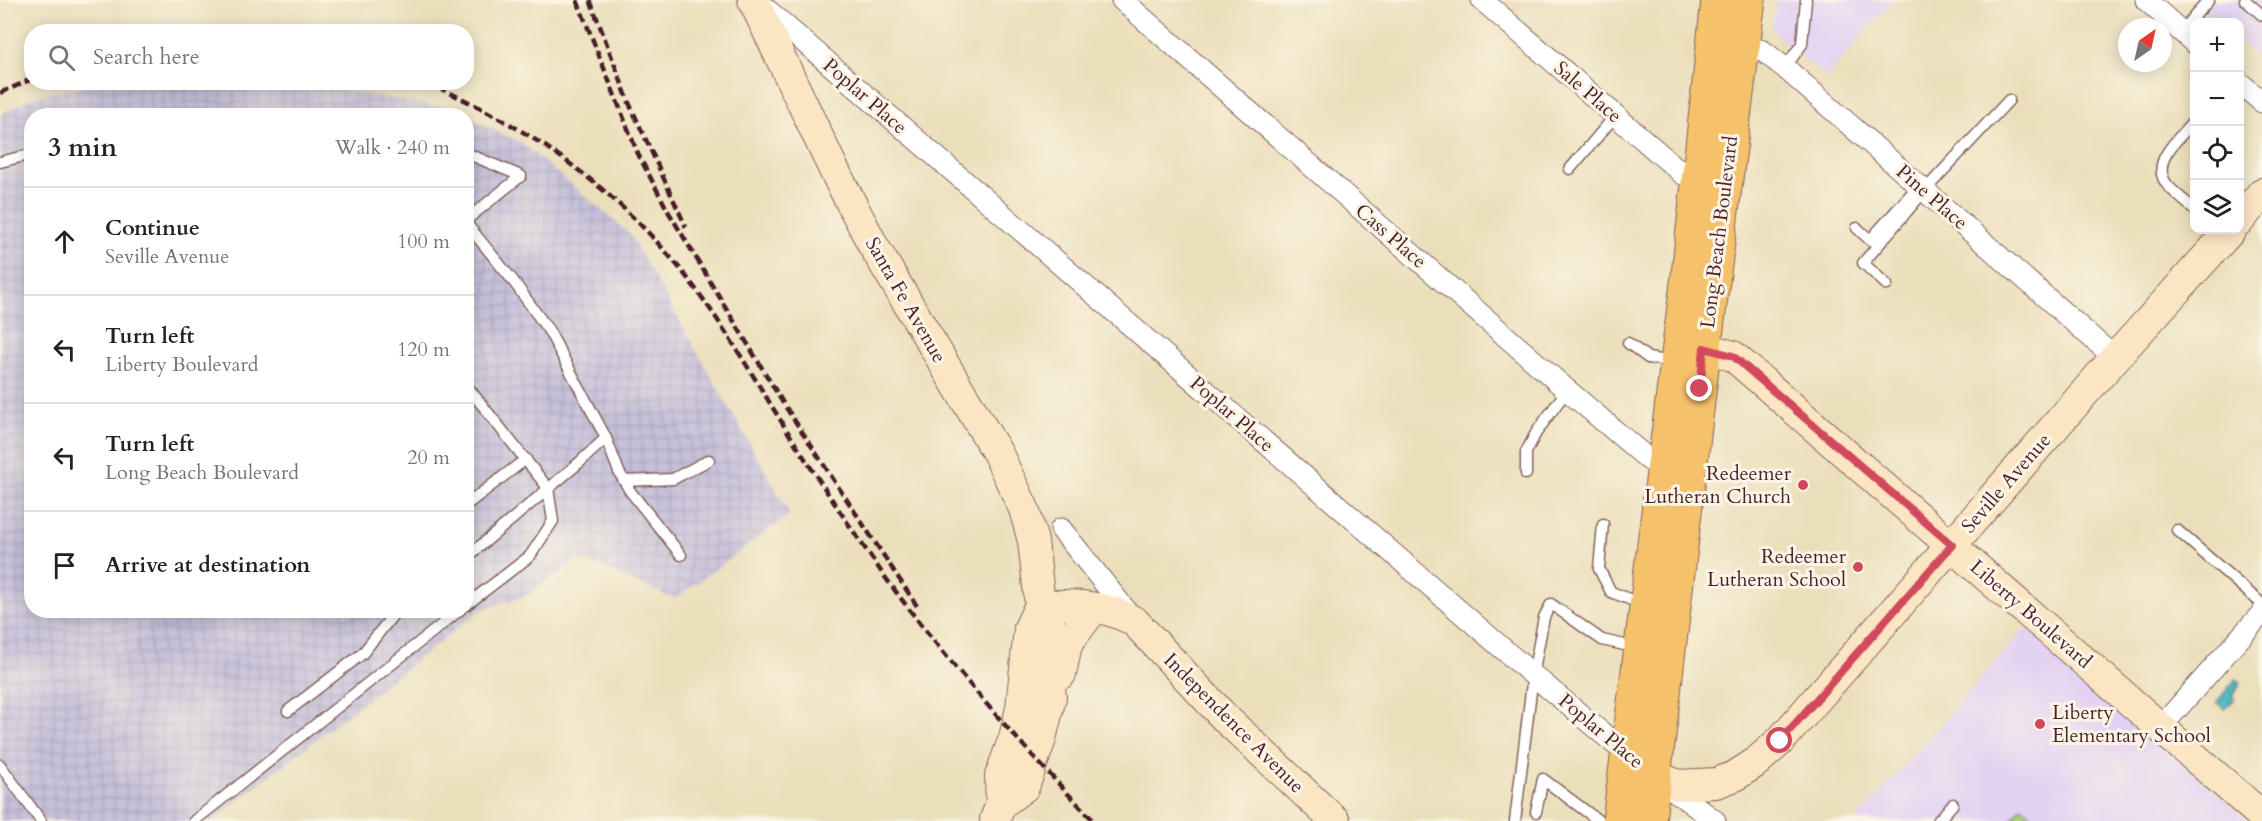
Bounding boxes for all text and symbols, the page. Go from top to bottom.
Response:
north arrow [2118,18,2172,72]
map controls [2190,18,2244,234]
button: + [2190,18,2244,72]
search box [24,24,474,90]
icon: search [45,41,78,74]
text: Search here [93,42,200,72]
street label: Poplar Place [817,52,913,140]
street label: Sale Place [1548,55,1628,129]
button: − [2190,72,2244,126]
button: locate [2190,126,2244,180]
text: 3 min [48,130,117,165]
text: Walk · 240 m [335,134,450,161]
street label: Long Beach Boulevard [1694,134,1744,330]
street label: Pine Place [1890,158,1974,236]
button: layers [2190,180,2244,234]
street label: Cass Place [1350,197,1432,275]
text: Continue [105,213,200,243]
icon: ahead [48,225,81,258]
text: 100 m [397,228,450,255]
street label: Santa Fe Avenue [859,232,953,368]
text: Seville Avenue [105,243,229,270]
text: Turn left [105,321,194,351]
icon: left [48,333,81,366]
text: 120 m [397,336,450,363]
text: Liberty Boulevard [105,351,258,378]
street label: Poplar Place [1184,370,1280,458]
route end [1686,375,1712,401]
street label: Seville Avenue [1955,427,2057,539]
text: Turn left [105,429,194,459]
icon: left [48,441,81,474]
text: 20 m [407,444,450,471]
text: Long Beach Boulevard [105,459,299,486]
place label: Redeemer Lutheran Church [1644,460,1792,510]
marker: Redeemer Lutheran Church [1796,478,1810,492]
place label: Redeemer Lutheran School [1707,543,1847,593]
icon: arrive [48,549,81,582]
text: Arrive at destination [105,550,310,580]
street label: Liberty Boulevard [1964,554,2098,675]
marker: Redeemer Lutheran School [1851,560,1865,574]
street label: Independence Avenue [1158,647,1310,799]
street label: Poplar Place [1553,687,1649,775]
place label: Liberty Elementary School [2052,699,2211,749]
marker: Liberty Elementary School [2033,717,2047,731]
route start [1766,727,1792,753]

